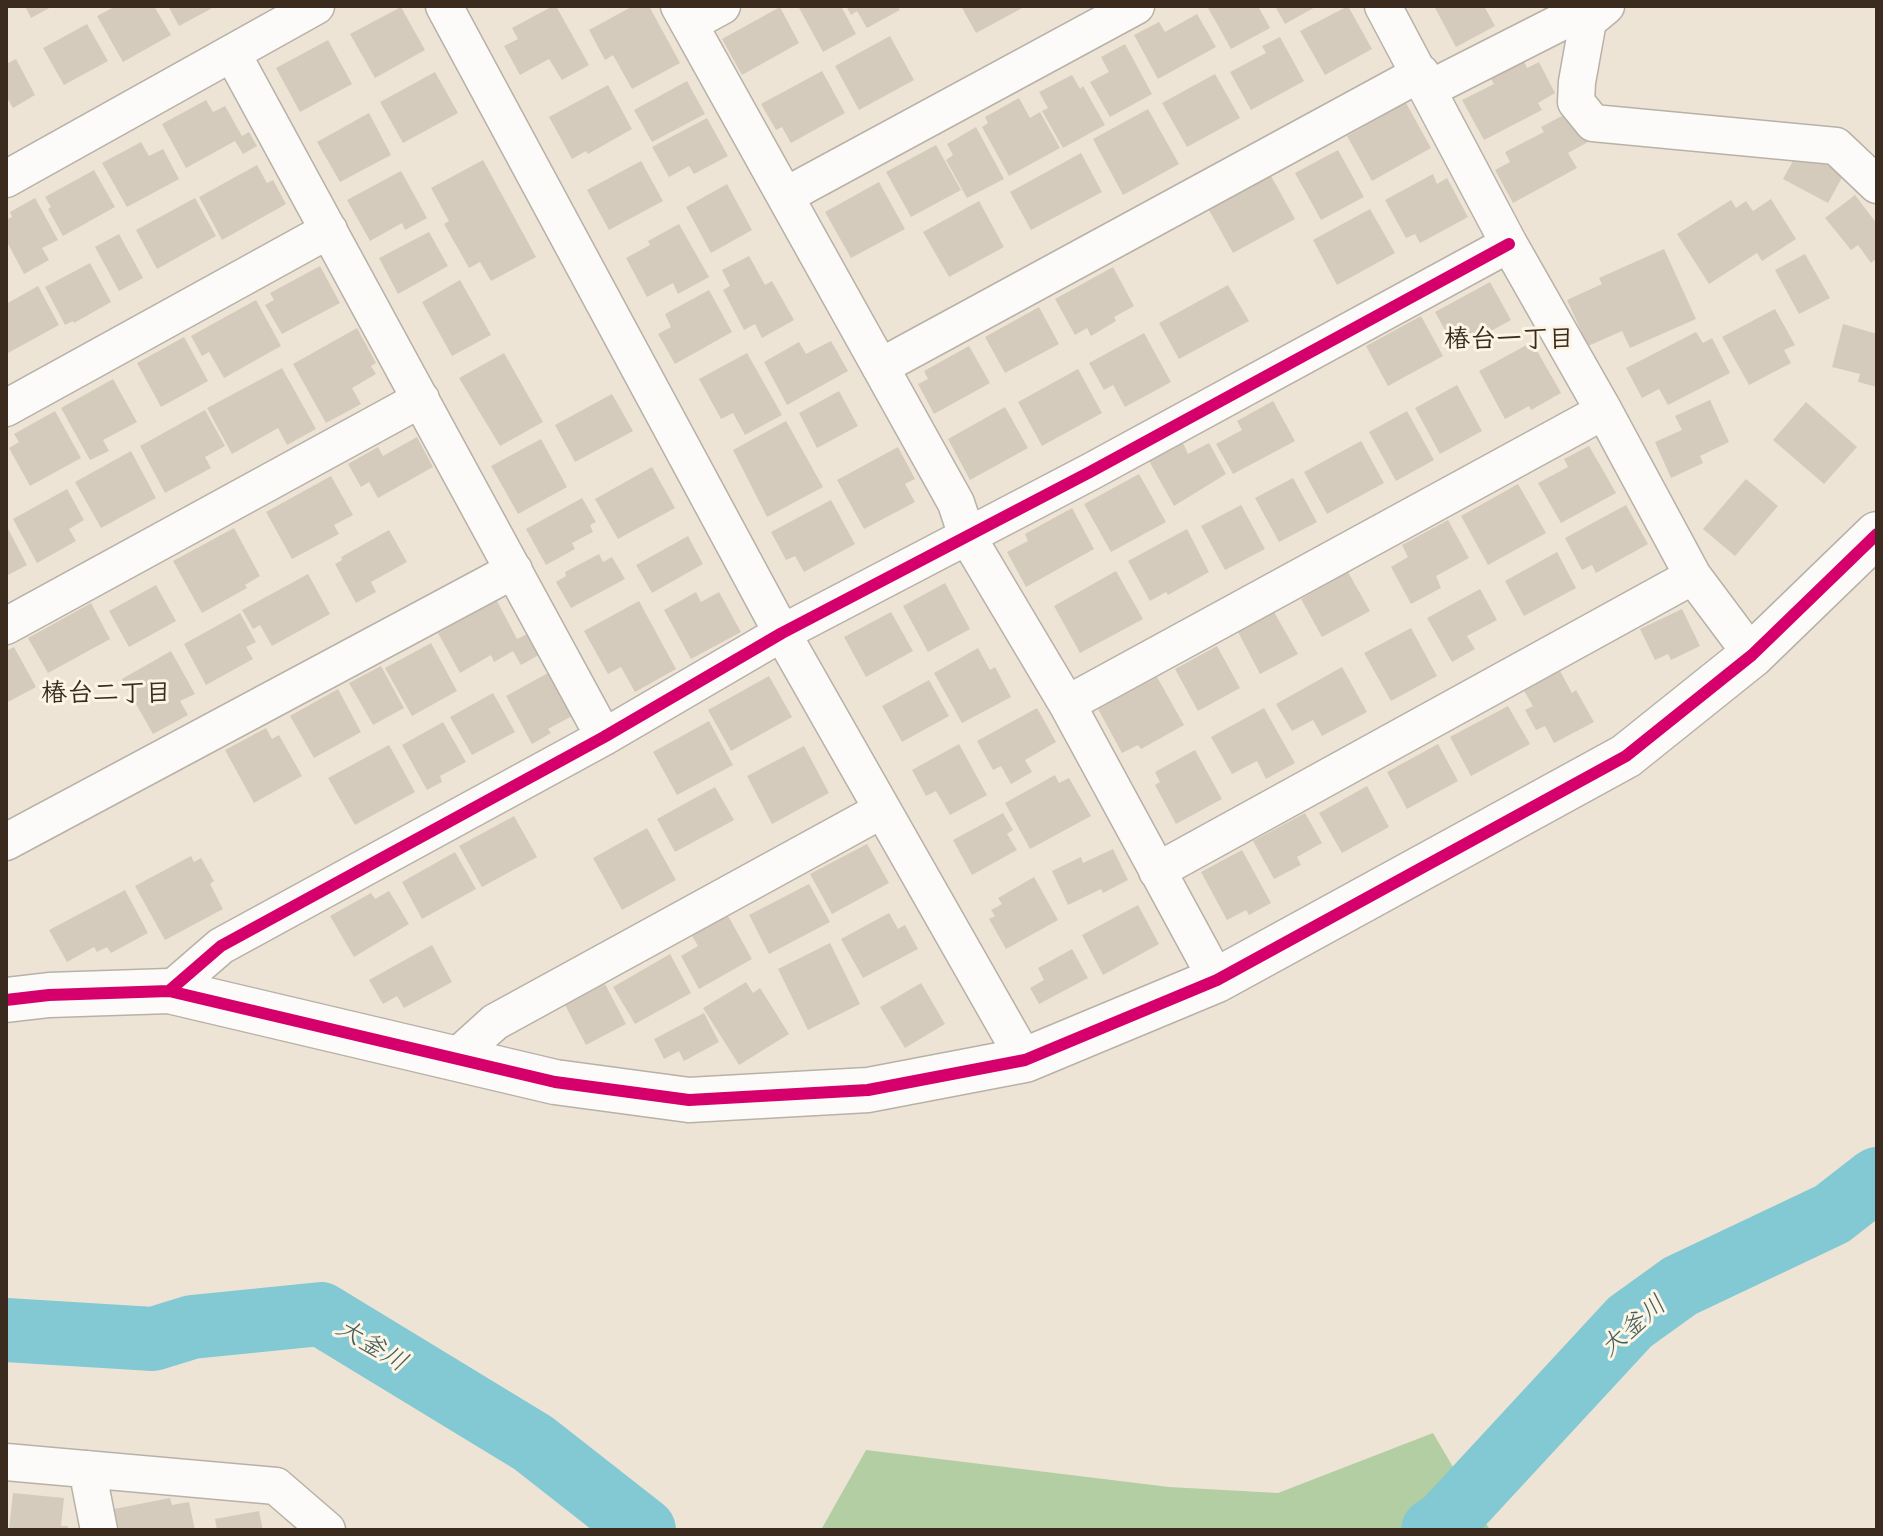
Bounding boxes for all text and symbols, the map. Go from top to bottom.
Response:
district label: 椿台一丁目 [1444,323,1574,355]
district label: 椿台二丁目 [41,677,171,709]
water label: 大釜川 [1593,1289,1673,1363]
water label: 大釜川 [331,1312,413,1378]

